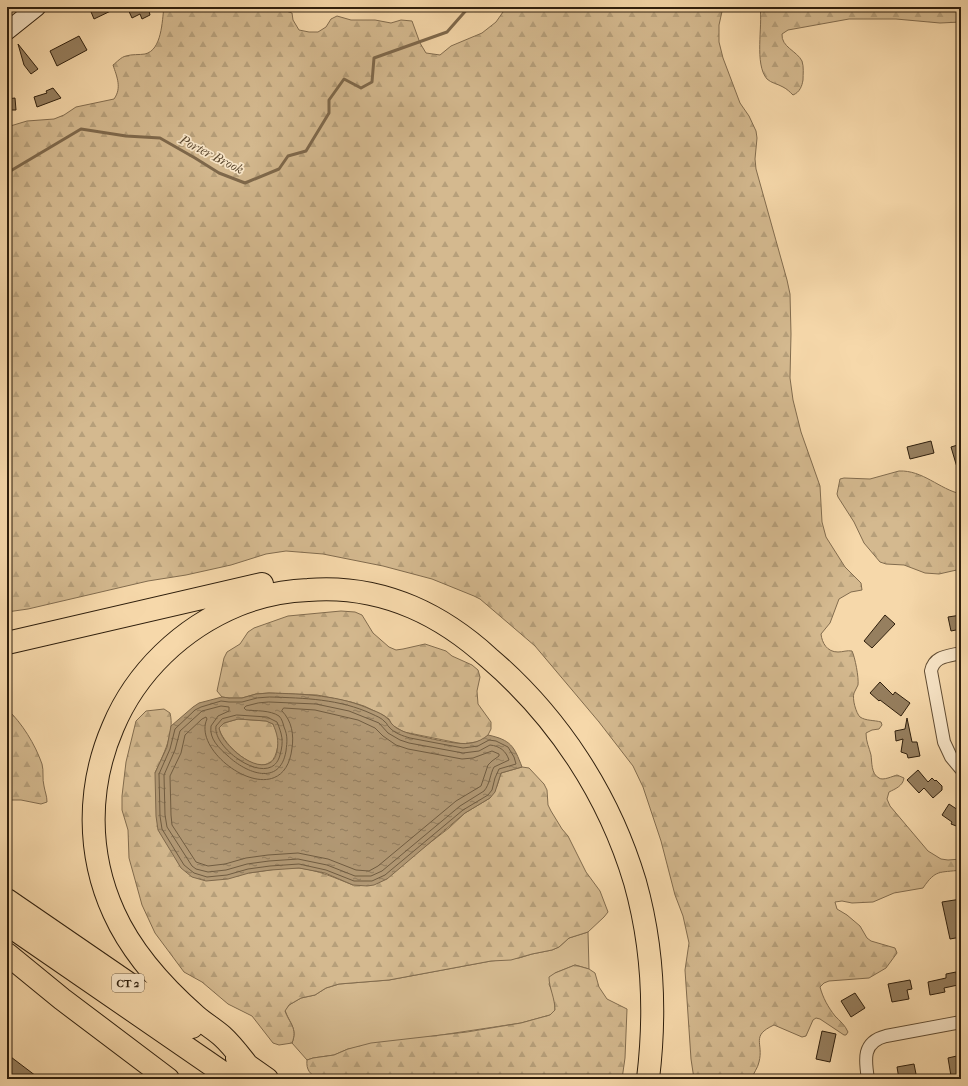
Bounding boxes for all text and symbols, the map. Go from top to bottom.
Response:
water label: Porter Brook [176,131,246,177]
road number: CT 2 [112,974,144,992]

